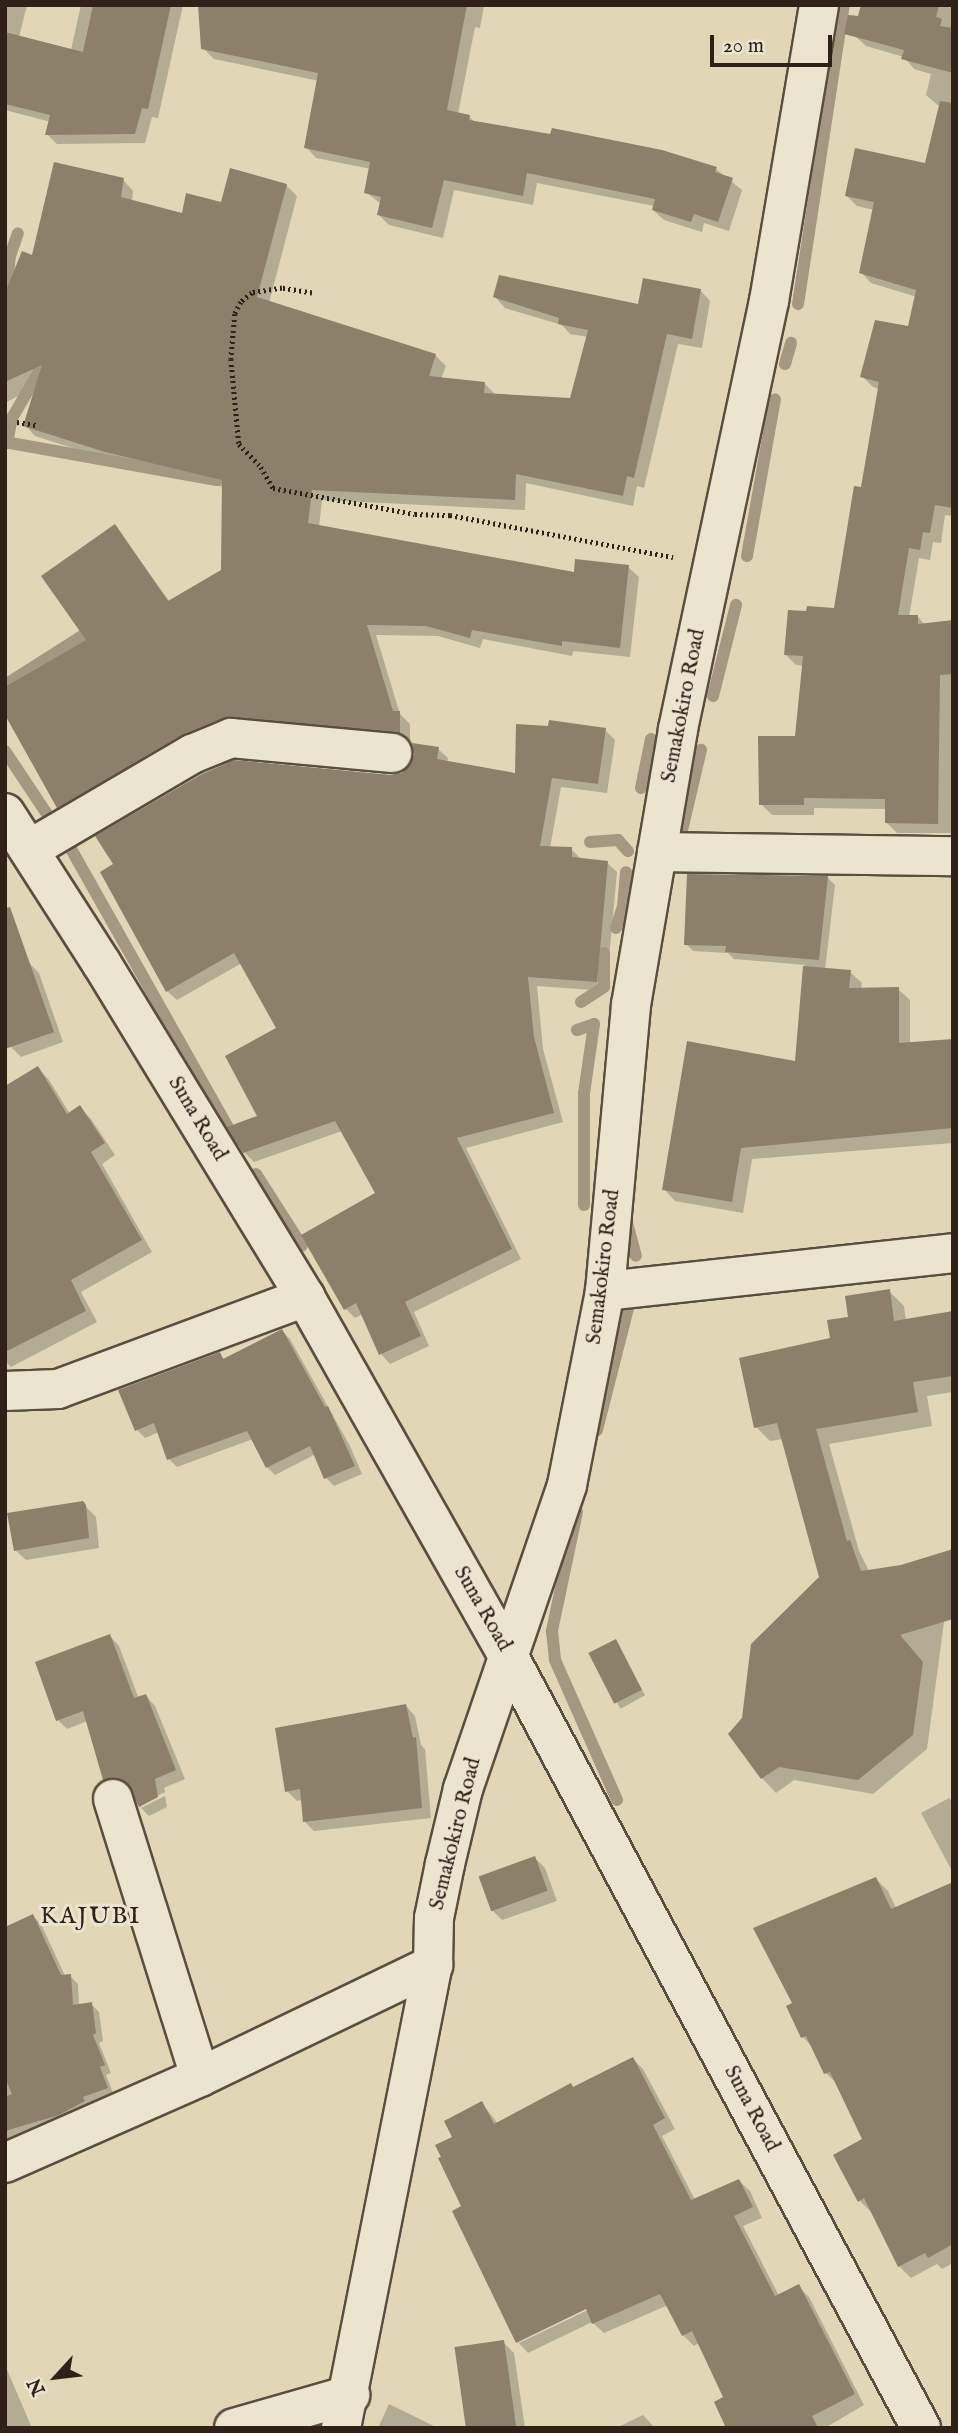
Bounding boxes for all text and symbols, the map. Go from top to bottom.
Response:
scale bar [713,21,836,65]
text: 20 m [723,33,764,60]
street label: Semakokiro Road [657,627,711,785]
street label: Suna Road [162,1072,232,1166]
street label: Semakokiro Road [582,1188,626,1346]
street label: Suna Road [448,1562,516,1656]
street label: Semakokiro Road [425,1755,487,1913]
district label: KAJUBI [41,1903,141,1931]
street label: Suna Road [718,2062,784,2156]
north arrow [21,2342,91,2412]
text: N [23,2374,52,2399]

